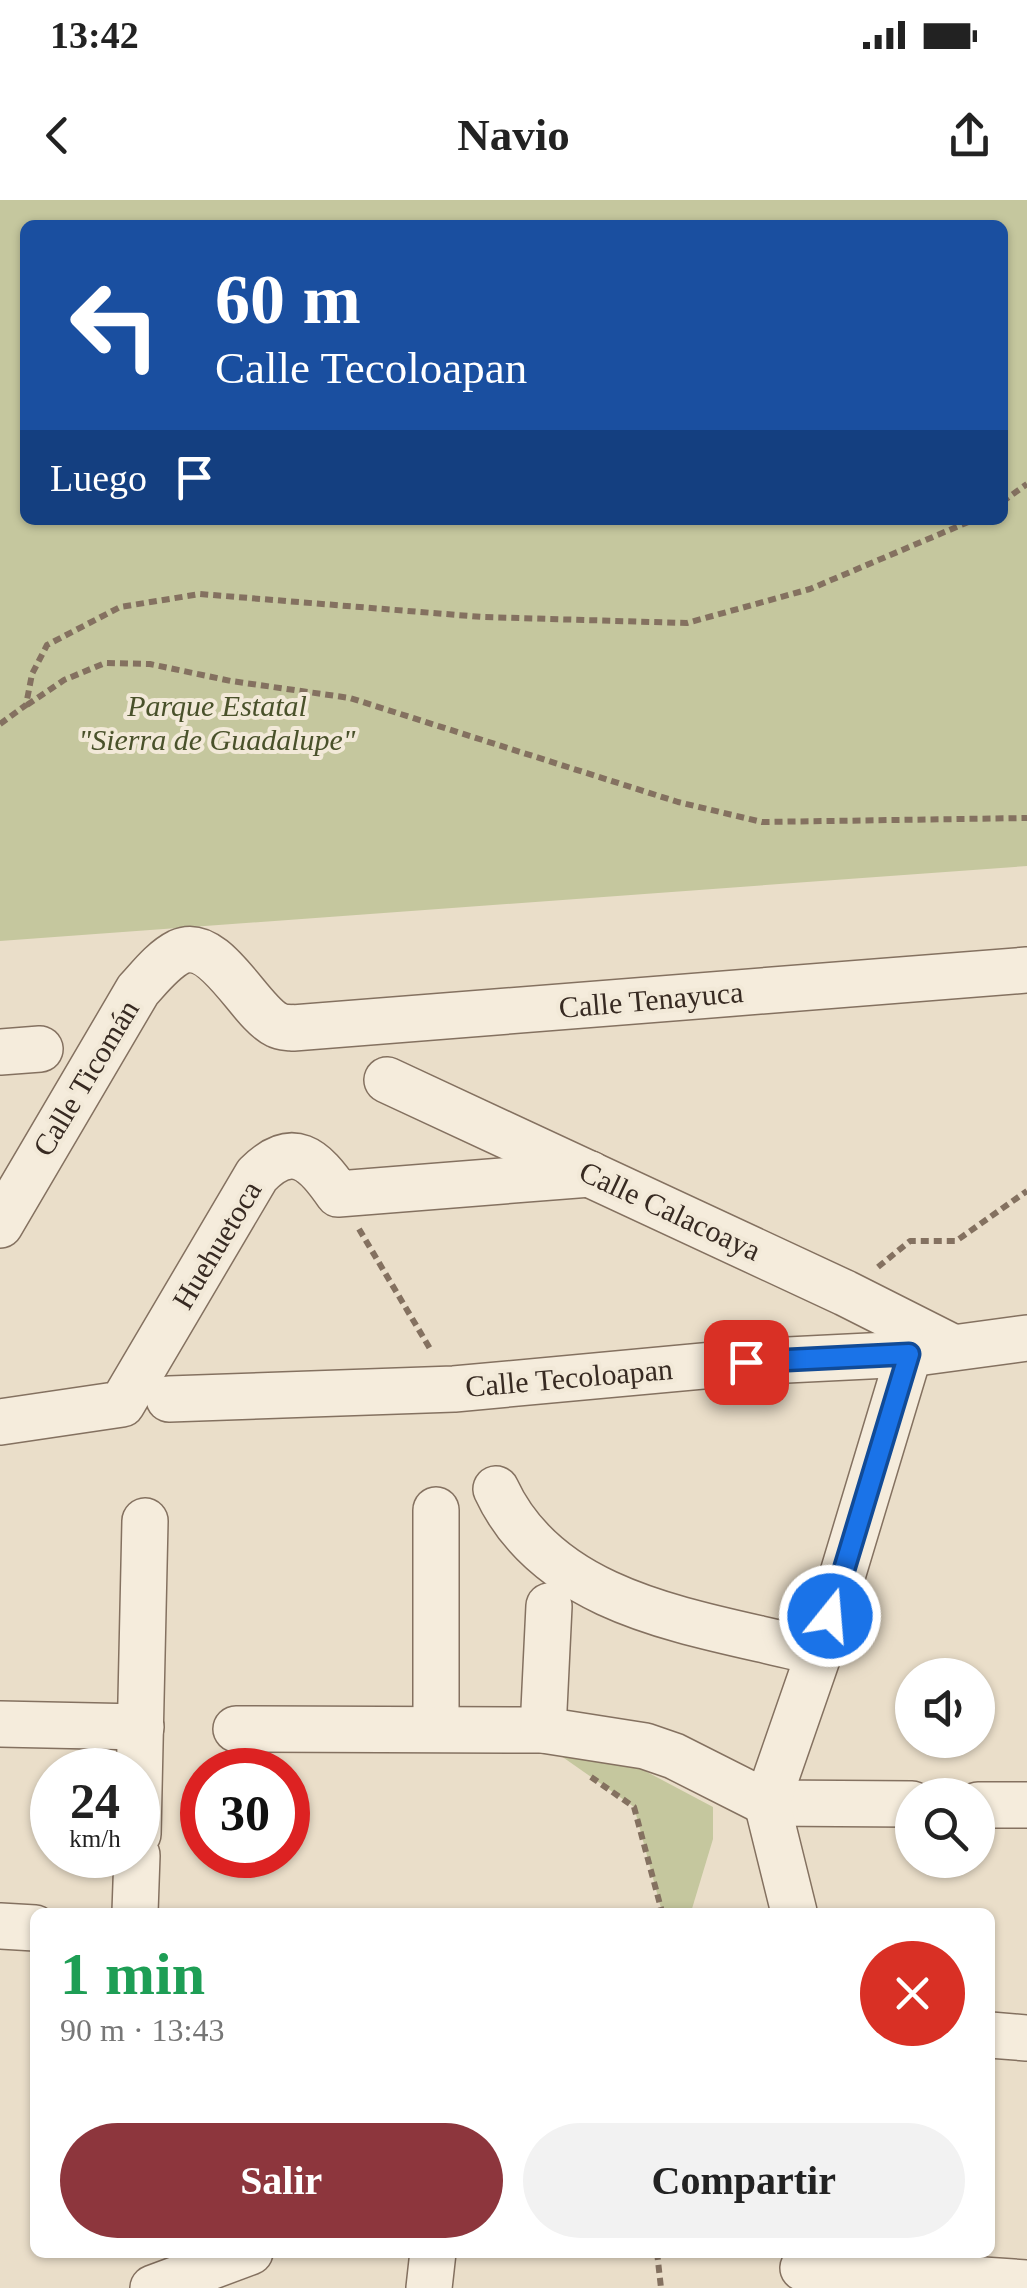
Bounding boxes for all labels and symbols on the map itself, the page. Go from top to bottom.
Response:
park label: Parque Estatal "Sierra de Guadalupe" [79,689,356,756]
street label: Calle Tenayuca [557,975,744,1024]
street label: Calle Ticomán [26,994,145,1162]
street label: Calle Calacoaya [575,1154,766,1267]
street label: Huehuetoca [166,1175,268,1315]
pin [704,1320,789,1405]
street label: Calle Tecoloapan [464,1352,674,1403]
position arrow [778,1564,882,1668]
speed limit sign: 30 [180,1748,310,1878]

